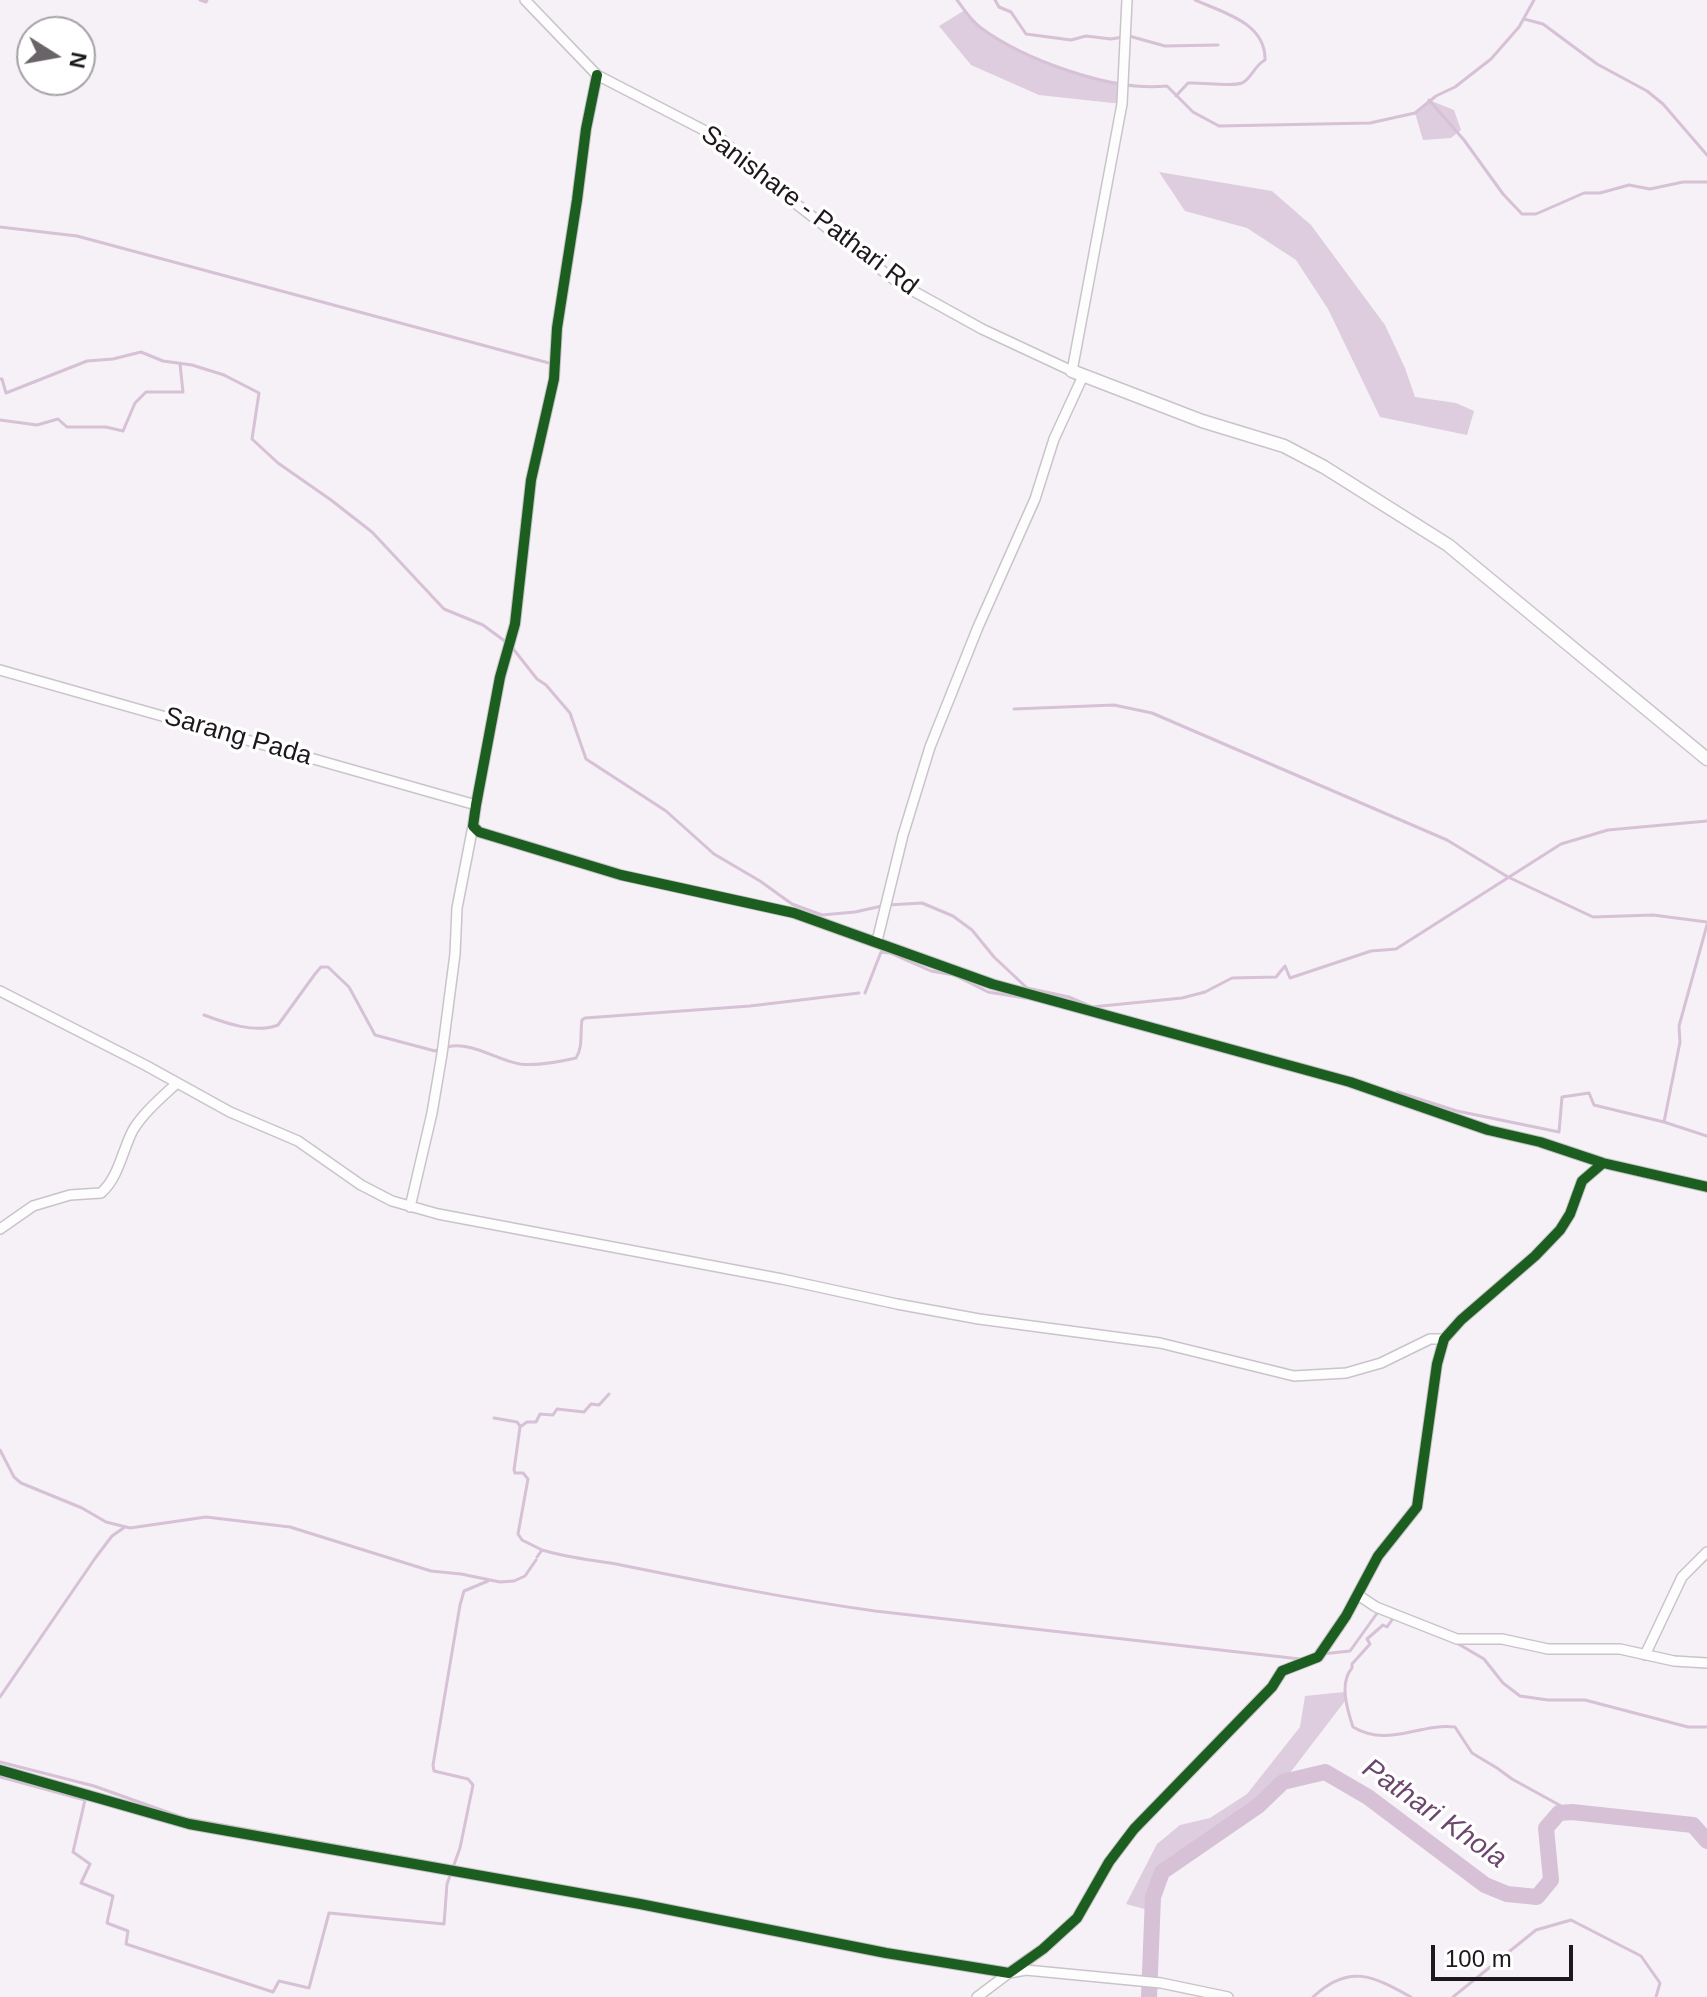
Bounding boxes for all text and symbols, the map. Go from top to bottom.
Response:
north arrow [16,16,96,96]
text: N [64,50,92,70]
street label: Sanishare - Pathari Rd [695,119,923,303]
street label: Sarang Pada [161,701,315,773]
water label: Pathari Khola [1356,1752,1512,1876]
scale bar [1435,1929,1577,1979]
text: 100 m [1445,1945,1512,1972]

